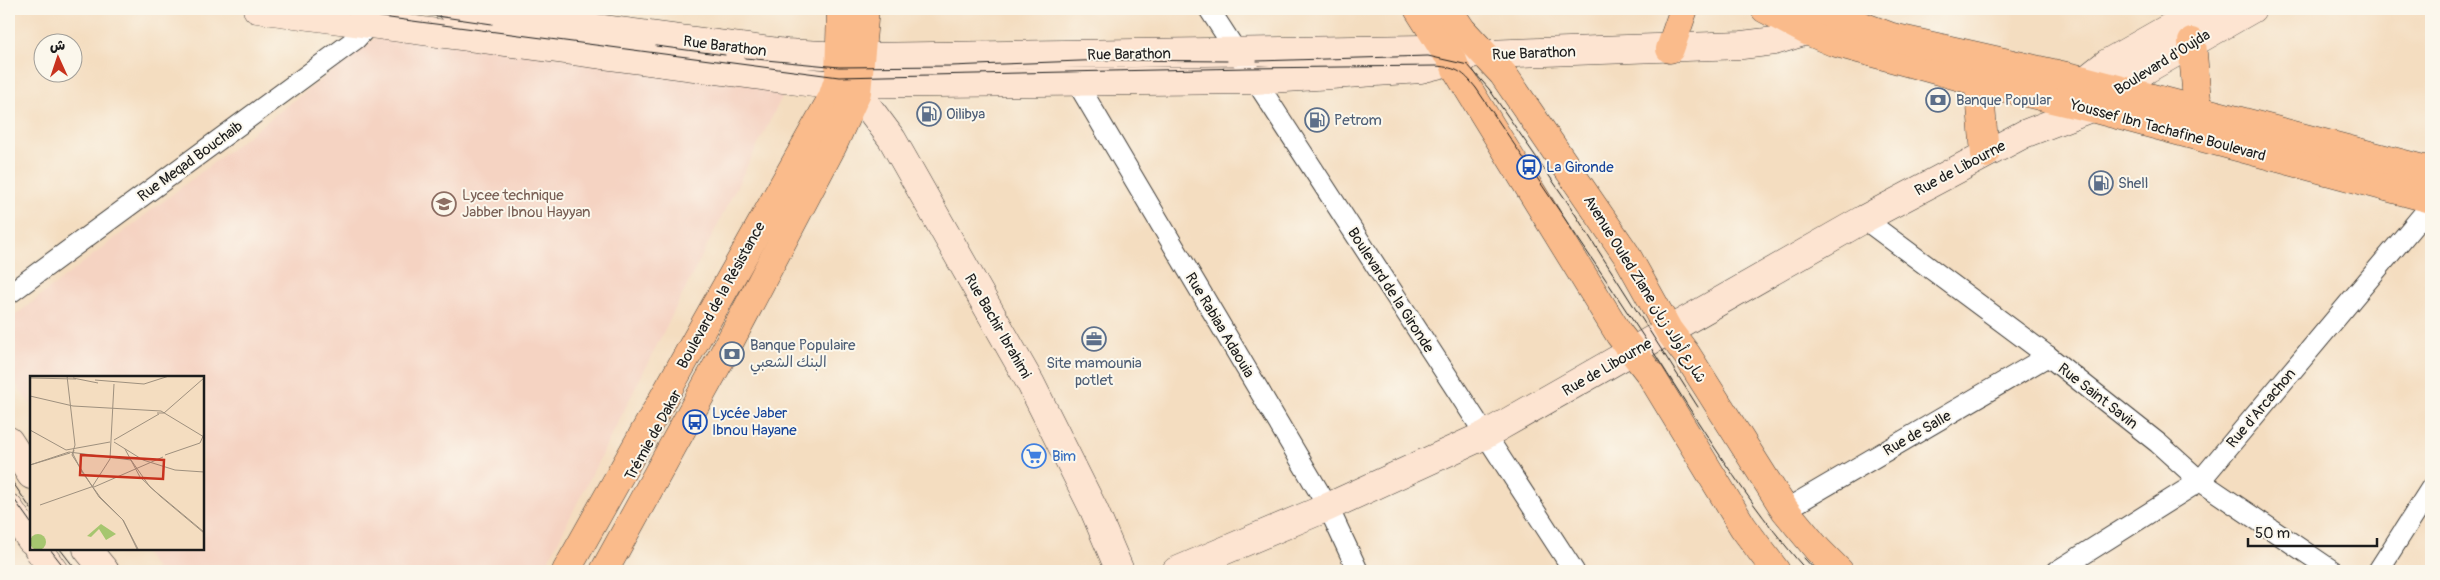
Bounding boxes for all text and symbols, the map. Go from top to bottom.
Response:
street label: Boulevard d'Oujda [2111,25,2214,100]
north arrow [32,32,82,82]
street label: Rue Barathon [682,32,768,61]
text: ش [49,37,65,54]
street label: Rue Barathon [1492,43,1576,64]
street label: Rue Barathon [1087,44,1171,65]
bank icon: Banque Popular [1925,87,1951,113]
place label: Banque Popular [1956,91,2052,110]
street label: Youssef Ibn Tachafine Boulevard [2067,95,2268,166]
fuel station icon: Oilibya [916,101,942,127]
place label: Oilibya [946,105,985,124]
fuel station icon: Petrom [1304,107,1330,133]
place label: Petrom [1334,111,1382,130]
street label: Rue Meqad Bouchaib [134,117,247,206]
street label: Rue de Libourne [1911,136,2010,200]
bus stop icon: La Gironde [1516,154,1542,180]
place label: La Gironde [1546,158,1614,177]
fuel station icon: Shell [2088,170,2114,196]
place label: Shell [2118,174,2148,193]
place label: Lycee technique Jabber Ibnou Hayyan [462,186,590,222]
school or university icon: Lycee technique Jabber Ibnou Hayyan [431,191,457,217]
street label: Avenue Ouled Ziane شارع أولاد زيان [1579,192,1710,386]
street label: Boulevard de la Résistance [673,218,770,372]
street label: Boulevard de la Gironde [1343,224,1438,357]
street label: Rue Rabiaa Adaouia [1181,269,1258,381]
street label: Rue Bachir Ibrahimi [960,270,1035,382]
office icon: Site mamounia potlet [1081,326,1107,352]
street label: Rue de Libourne [1559,334,1656,401]
place label: Banque Populaire البنك الشعبي [750,336,856,375]
bank icon: Banque Populaire البنك الشعبي [719,341,745,367]
place label: Site mamounia potlet [1046,354,1142,390]
street label: Rue Saint Savin [2054,359,2141,434]
street label: Rue d'Arcachon [2223,365,2300,452]
inset map [30,376,204,550]
street label: Trémie de Dakar [621,386,687,484]
place label: Lycée Jaber Ibnou Hayane [712,404,797,440]
street label: Rue de Salle [1880,406,1955,460]
bus stop icon: Lycée Jaber Ibnou Hayane [682,409,708,435]
supermarket icon: Bim [1021,443,1047,469]
place label: Bim [1052,447,1076,466]
scale bar [2248,515,2376,547]
text: 50 m [2255,524,2290,543]

